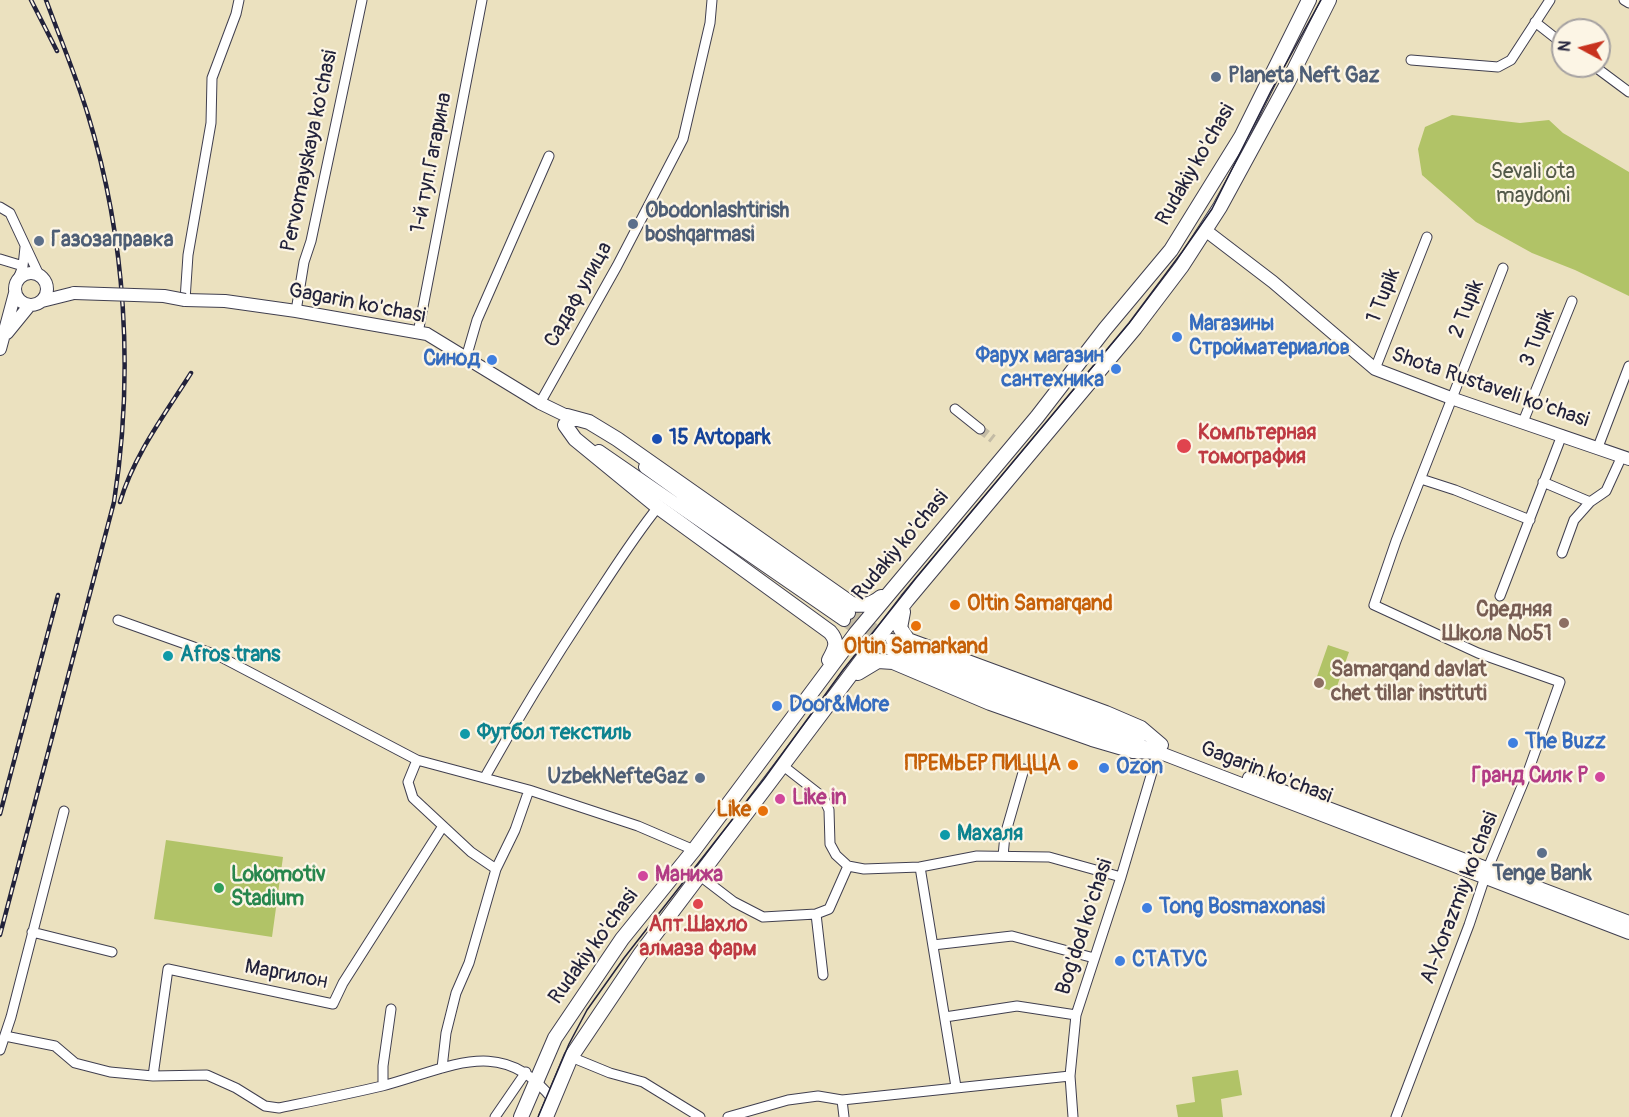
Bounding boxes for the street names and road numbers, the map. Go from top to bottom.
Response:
street label: Pervomayskaya ko'chasi [276,48,344,254]
street label: 1-й туп.Гагарина [406,90,458,236]
street label: Rudakiy ko'chasi [1151,100,1241,230]
street label: Садаф улица [540,238,618,352]
street label: 1 Tupik [1362,265,1406,327]
street label: 2 Tupik [1444,276,1490,342]
street label: Gagarin ko'chasi [286,278,428,330]
street label: 3 Tupik [1515,305,1561,371]
street label: Shota Rustaveli ko'chasi [1388,342,1592,434]
street label: Rudakiy ko'chasi [848,486,954,606]
street label: Gagarin ko'chasi [1197,736,1335,810]
street label: Al-Xorazmiy ko'chasi [1416,808,1504,988]
street label: Bog'dod ko'chasi [1051,856,1119,998]
street label: Rudakiy ko'chasi [544,884,644,1010]
street label: Маргилон [242,955,330,995]

